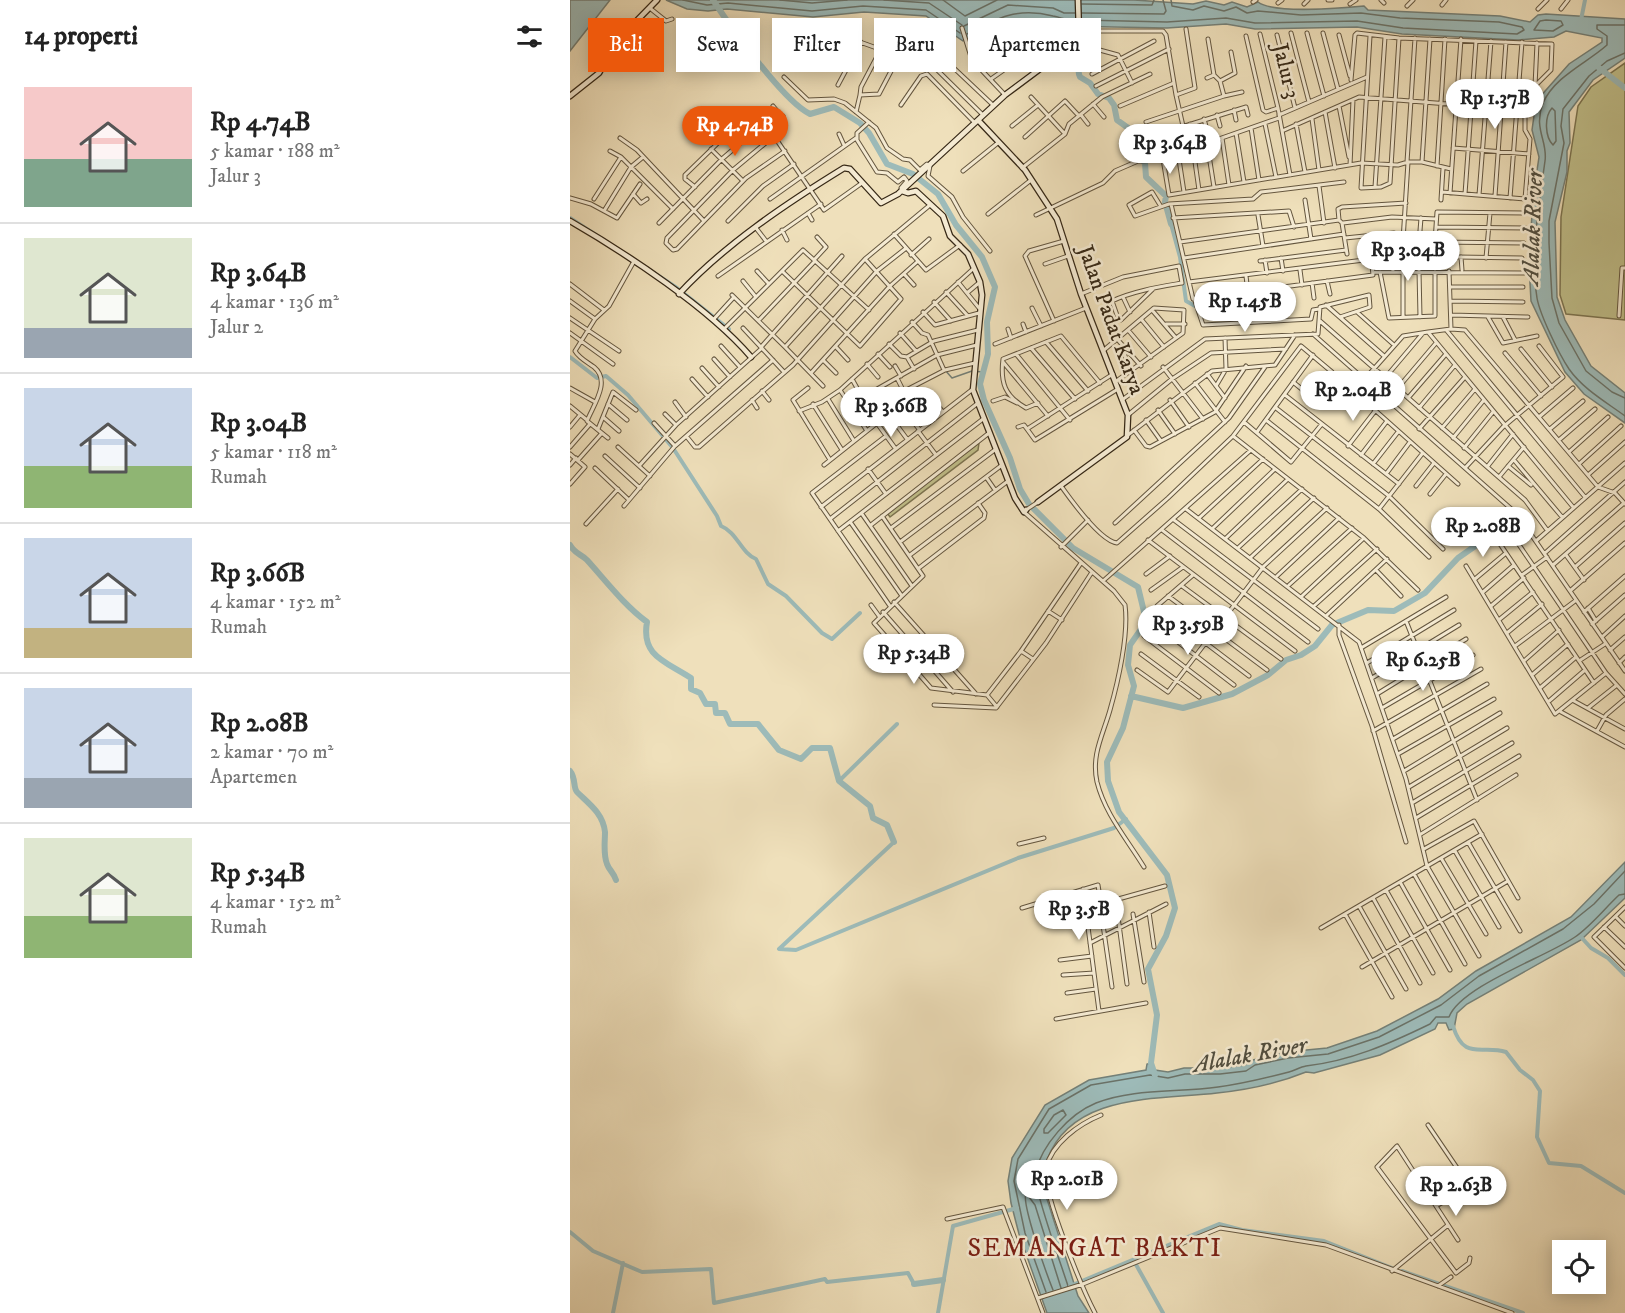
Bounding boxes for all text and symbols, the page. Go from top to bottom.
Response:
chip: Beli [588,18,664,72]
chip: Sewa [676,18,760,72]
chip: Filter [772,18,862,72]
chip: Baru [874,18,956,72]
chip: Apartemen [968,18,1101,72]
text: 14 properti [24,20,138,53]
icon: filters [513,20,546,53]
street label: Jalur 3 [1266,39,1306,101]
pin: Rp 1.37B [1433,79,1557,130]
text: Rp 1.37B [1460,86,1530,111]
text: Rp 4.74B [210,106,311,139]
pin: Rp 4.74B [673,106,797,157]
icon: home [72,111,144,183]
text: Rp 4.74B [696,113,774,138]
pin: Rp 3.64B [1108,124,1232,175]
text: Rp 3.64B [1133,131,1207,156]
text: 5 kamar · 188 m² [210,139,340,164]
text: Jalur 3 [210,164,261,189]
water label: Alalak River [1516,166,1550,288]
pin: Rp 3.04B [1346,231,1470,282]
text: Rp 3.04B [1371,238,1445,263]
street label: Jalan Padat Karya [1071,240,1151,399]
text: Rp 3.64B [210,257,307,290]
icon: home [72,262,144,334]
pin: Rp 1.45B [1183,282,1307,333]
text: Rp 1.45B [1208,289,1282,314]
text: 4 kamar · 136 m² [210,290,339,315]
text: Jalur 2 [210,315,263,340]
pin: Rp 2.04B [1291,371,1415,422]
text: Rp 2.04B [1314,378,1392,403]
pin: Rp 3.66B [829,387,953,438]
text: Rp 3.66B [854,394,928,419]
text: Rp 3.04B [210,407,307,440]
icon: home [72,412,144,484]
text: 5 kamar · 118 m² [210,440,337,465]
text: Rumah [210,465,267,490]
pin: Rp 2.08B [1421,507,1545,558]
text: Rp 2.08B [1445,514,1521,539]
text: Rp 3.66B [210,557,305,590]
icon: home [72,562,144,634]
text: 4 kamar · 152 m² [210,590,341,615]
pin: Rp 3.59B [1126,605,1250,656]
text: Rp 3.59B [1152,612,1224,637]
text: Rumah [210,615,267,640]
pin: Rp 5.34B [852,634,976,685]
text: Rp 5.34B [877,641,951,666]
pin: Rp 6.25B [1361,641,1485,692]
text: Rp 6.25B [1385,648,1461,673]
text: Rp 2.08B [210,707,309,740]
icon: home [72,712,144,784]
text: 2 kamar · 70 m² [210,740,333,765]
text: Apartemen [210,765,297,790]
text: Rp 5.34B [210,857,305,890]
icon: home [72,862,144,934]
text: 4 kamar · 152 m² [210,890,341,915]
pin: Rp 3.5B [1024,890,1134,941]
text: Rp 3.5B [1048,897,1110,922]
text: Rumah [210,915,267,940]
water label: Alalak River [1188,1030,1312,1080]
pin: Rp 2.01B [1005,1160,1129,1211]
pin: Rp 2.63B [1394,1166,1518,1217]
text: Rp 2.01B [1030,1167,1104,1192]
text: Rp 2.63B [1419,1173,1493,1198]
district label: SEMANGAT BAKTI [967,1232,1223,1265]
map controls [1552,1240,1606,1294]
button: locate [1552,1240,1606,1294]

